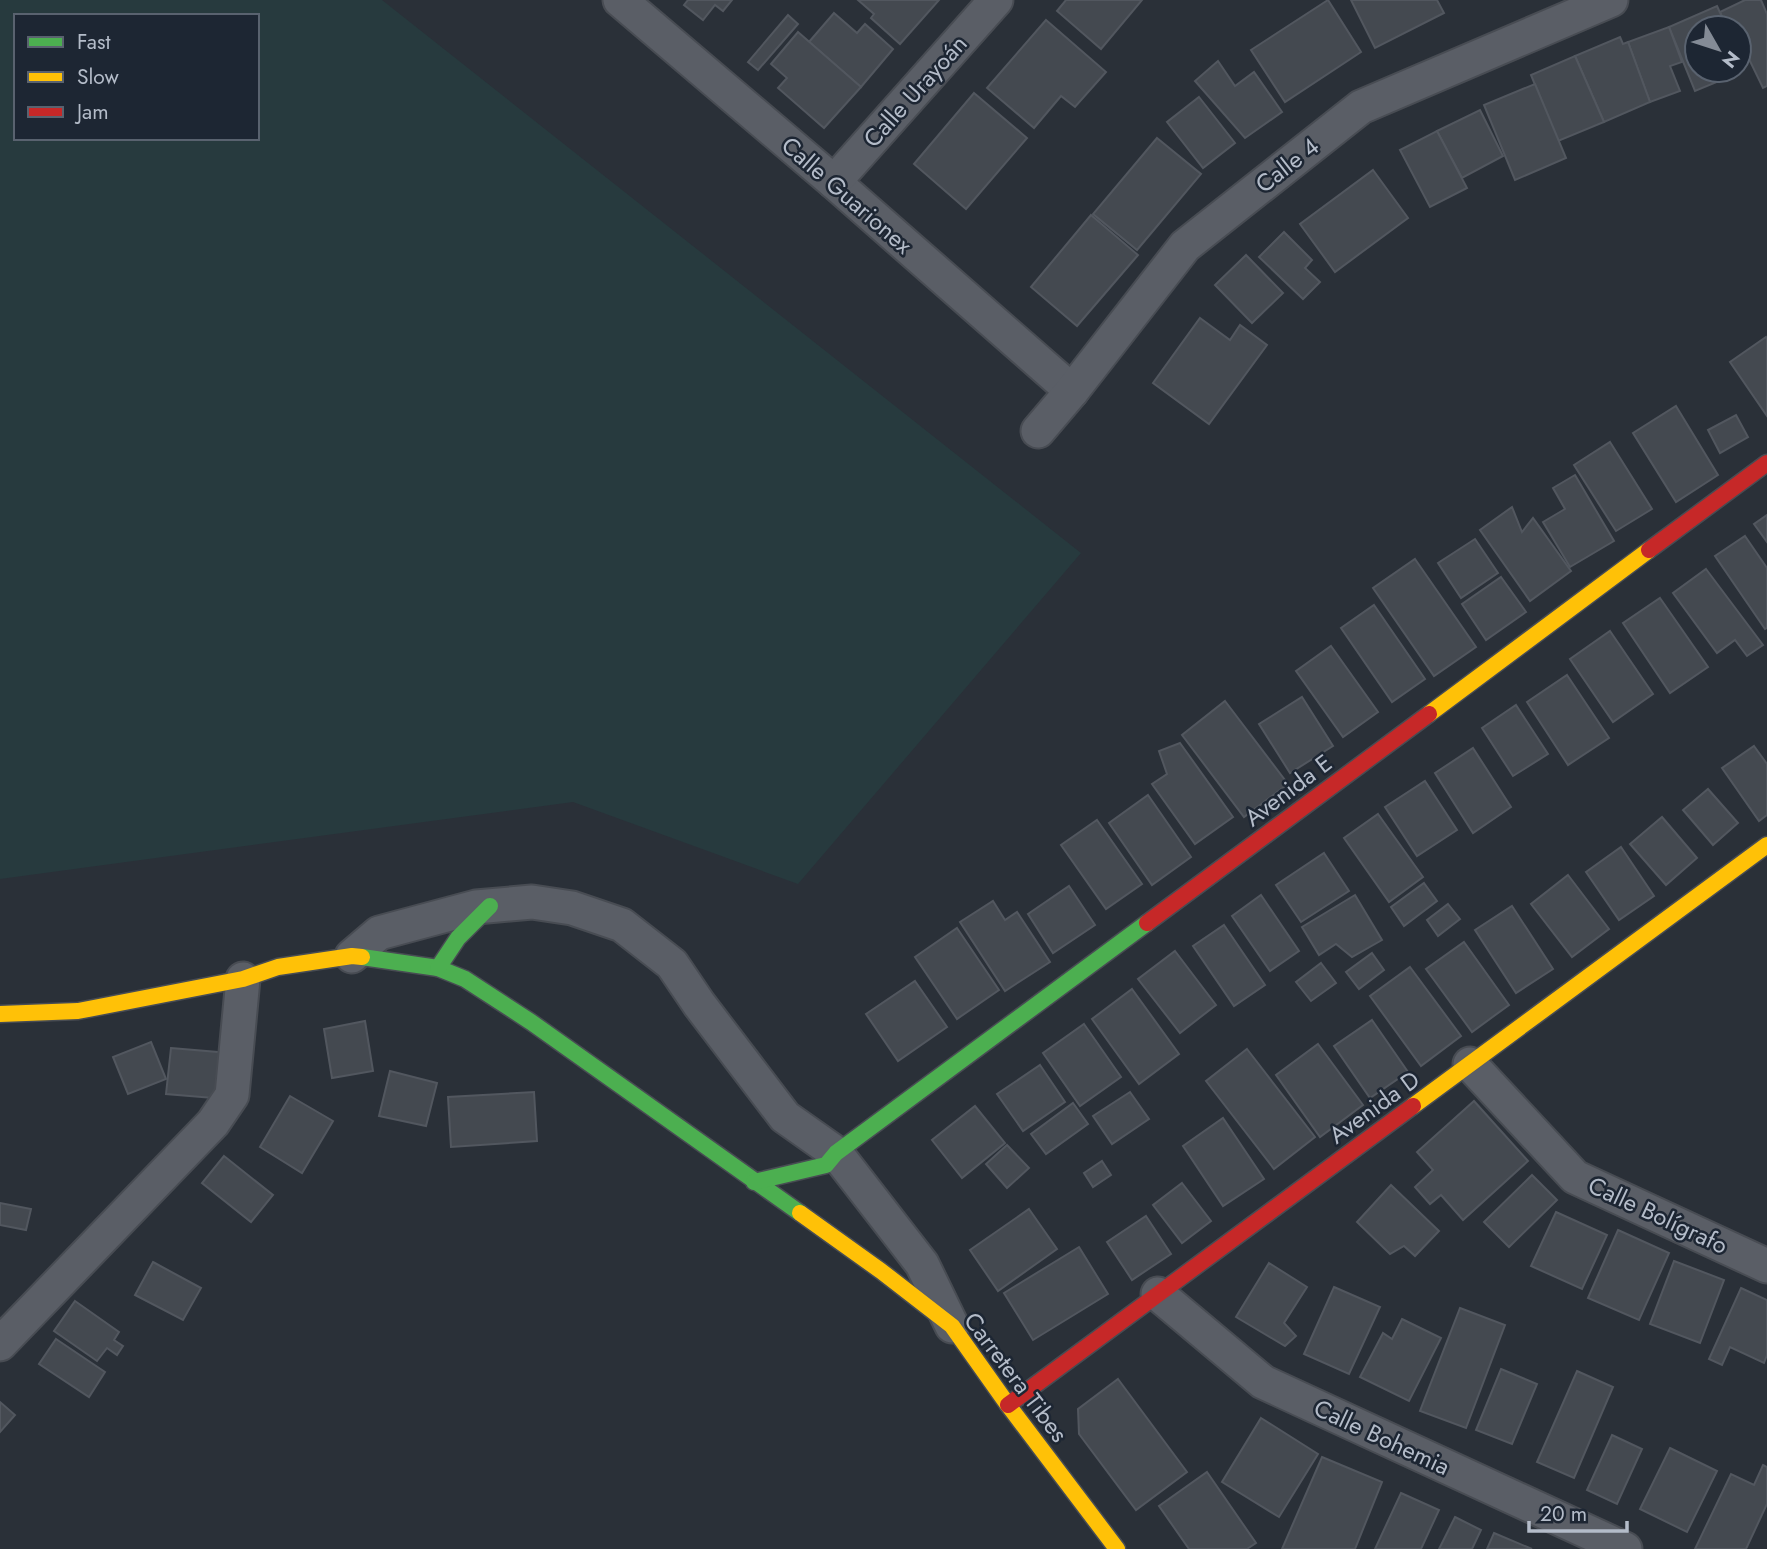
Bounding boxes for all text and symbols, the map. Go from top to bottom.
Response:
legend [14,14,259,140]
north arrow [1683,14,1753,84]
text: Fast [77,27,110,57]
street label: Calle Urayoán [855,27,975,155]
text: N [1716,45,1746,74]
text: Slow [77,62,119,92]
text: Jam [74,97,109,127]
street label: Calle Guarionex [774,128,921,262]
street label: Calle 4 [1248,129,1326,201]
street label: Avenida E [1237,745,1339,835]
street label: Avenida D [1321,1062,1427,1152]
street label: Calle Bolígrafo [1583,1167,1733,1263]
street label: Carretera Tibes [955,1305,1077,1449]
street label: Calle Bohemia [1308,1390,1456,1484]
scale bar [1529,1490,1627,1534]
text: 20 m [1540,1499,1587,1529]

